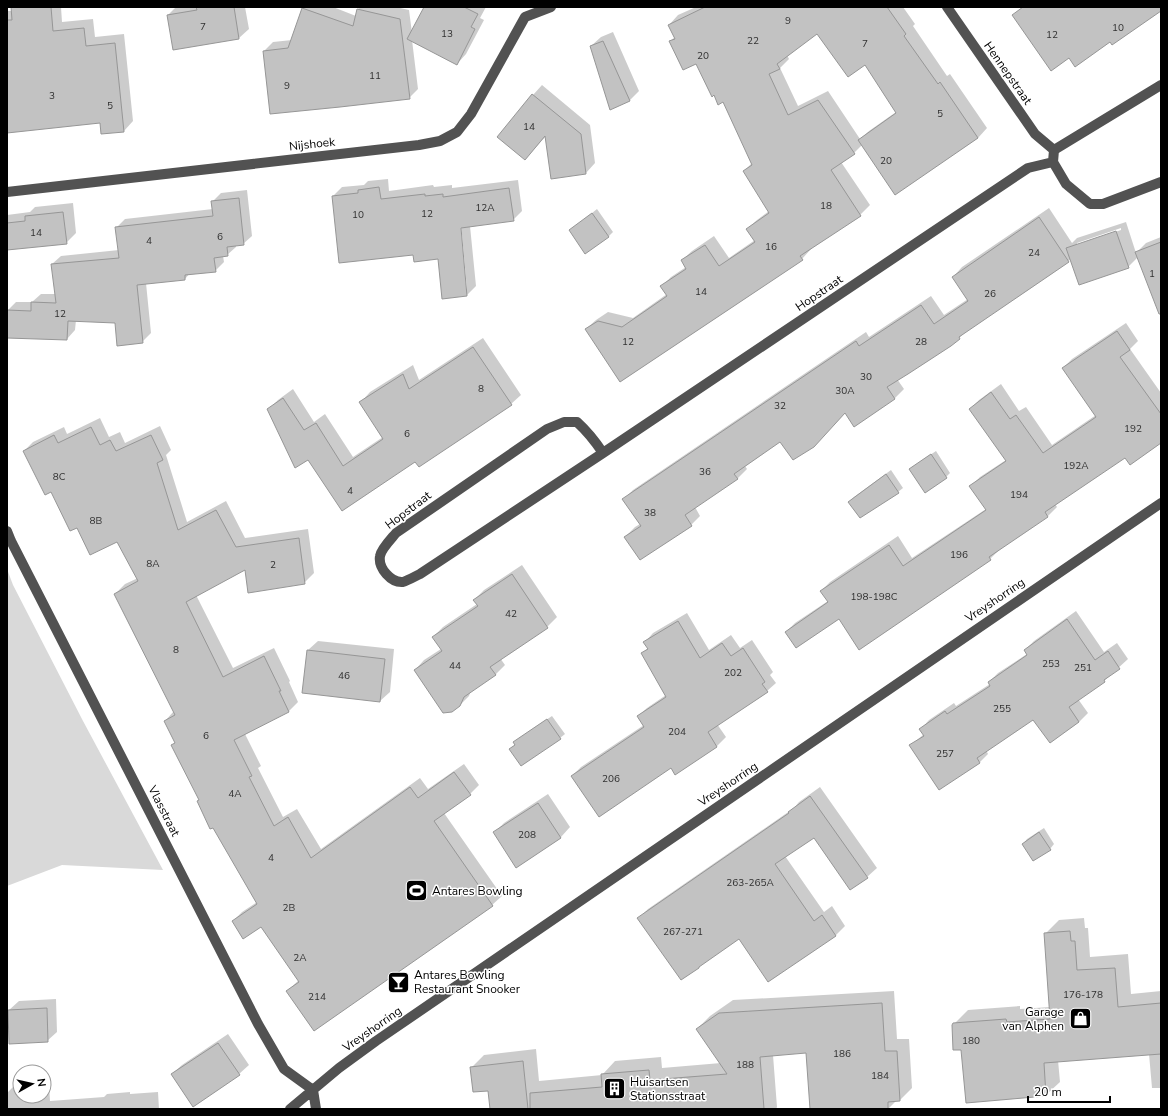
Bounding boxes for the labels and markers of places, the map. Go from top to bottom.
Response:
sports icon: Antares Bowling [403,878,429,904]
place label: Antares Bowling [432,883,523,899]
place label: Antares Bowling Restaurant Snooker [414,967,521,997]
bar icon: Antares Bowling Restaurant Snooker [385,969,411,995]
place label: Garage van Alphen [1002,1004,1064,1034]
shop icon: Garage van Alphen [1067,1006,1093,1032]
place label: Huisartsen Stationsstraat [630,1074,706,1104]
building icon: Huisartsen Stationsstraat [602,1076,628,1102]

